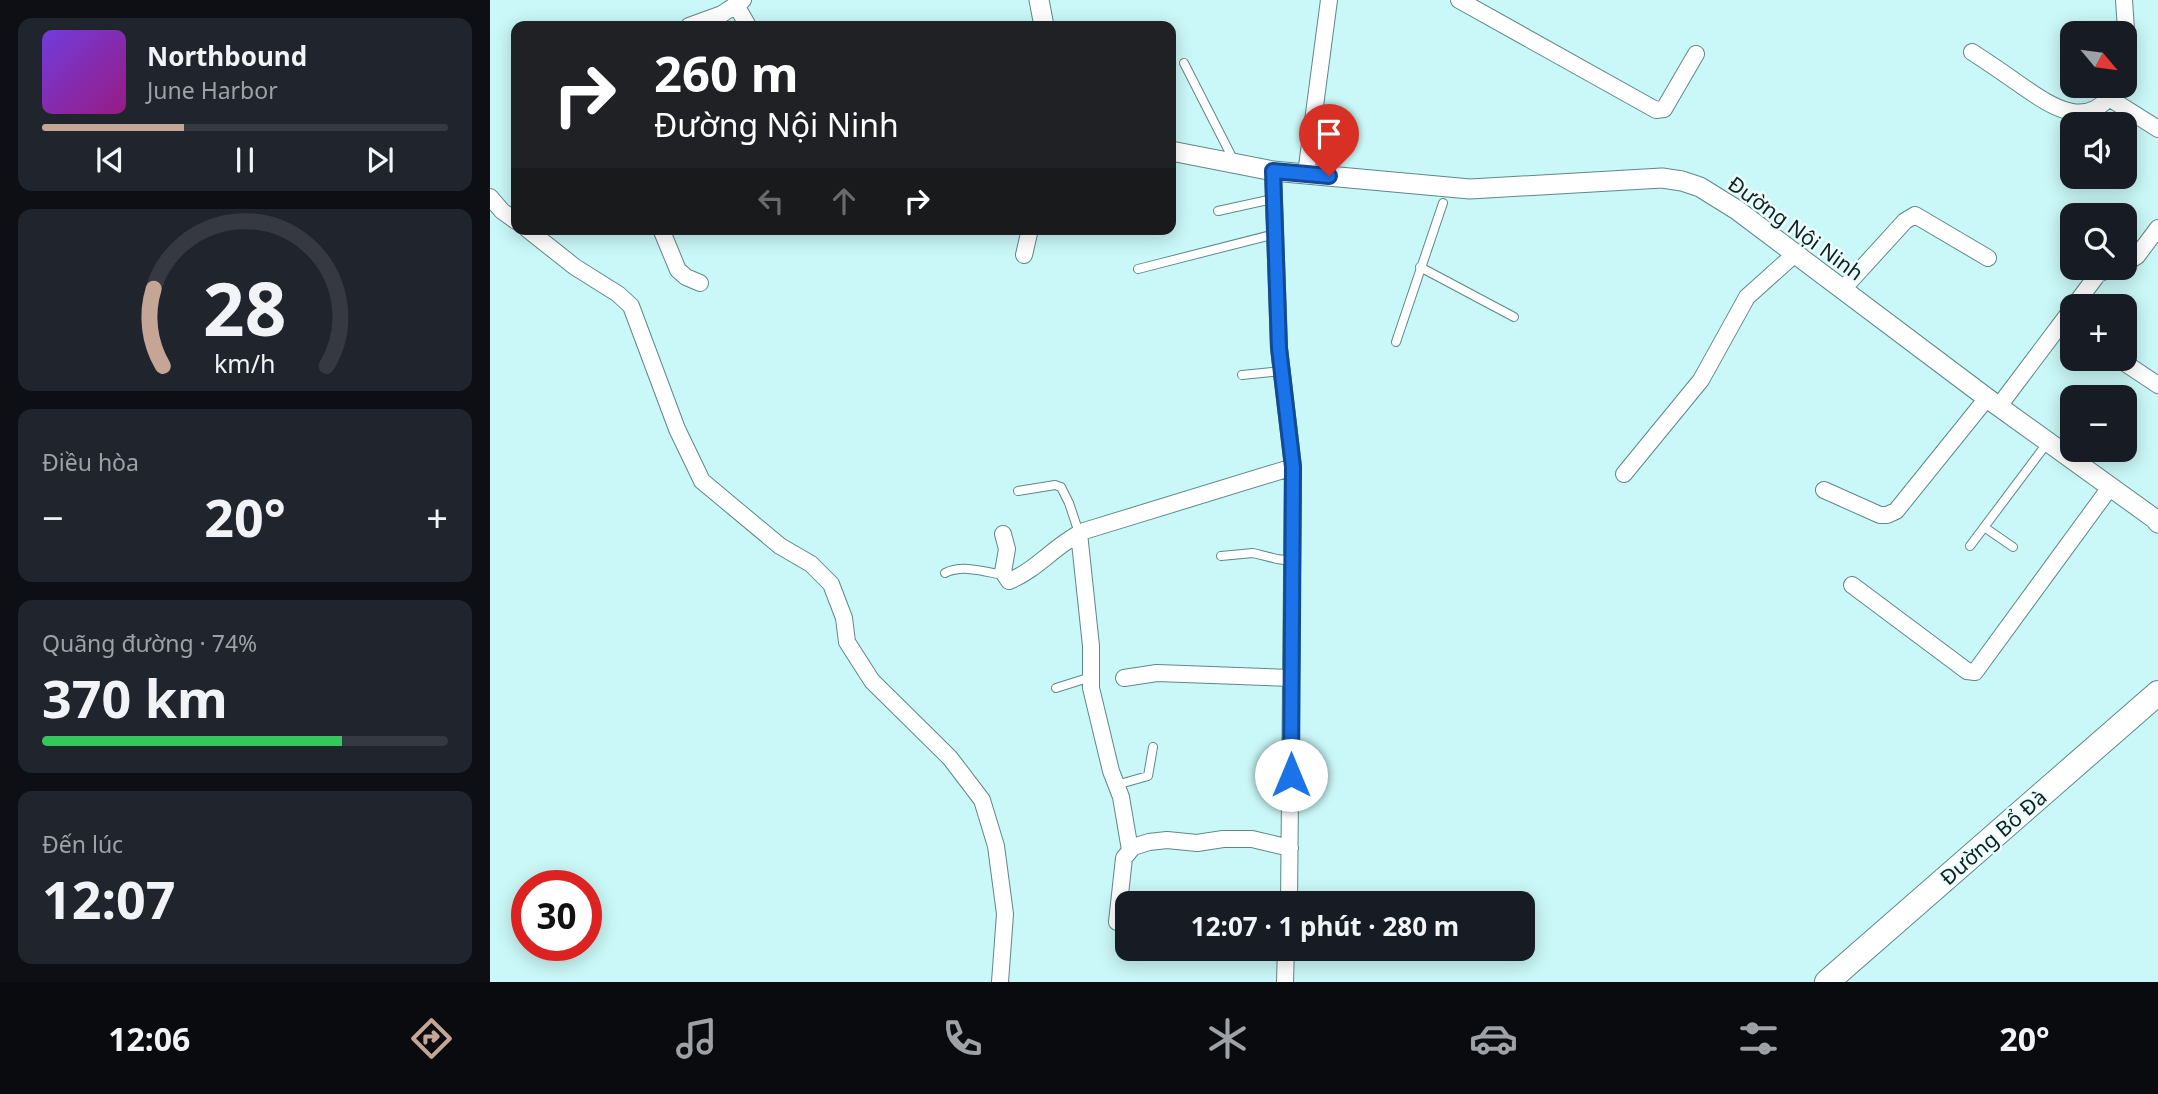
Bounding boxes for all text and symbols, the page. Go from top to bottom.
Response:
north arrow [2060,21,2137,98]
map controls [2060,21,2137,462]
text: Northbound [147,38,307,74]
text: 260 m [654,40,799,106]
icon: right [539,49,630,140]
text: June Harbor [147,74,278,106]
text: Đường Nội Ninh [654,103,899,146]
pin [1299,104,1359,176]
button: sound [2060,112,2137,189]
icon: arrive [1310,115,1348,153]
icon: previous [91,141,129,179]
icon: pause [226,141,264,179]
icon: next [361,141,399,179]
street label: Đường Nội Ninh [1723,169,1869,287]
icon: left [752,182,790,220]
icon: ahead [825,182,863,220]
icon: right [898,182,936,220]
button: search [2060,203,2137,280]
text: 28 [203,258,287,357]
button: + [2060,294,2137,371]
text: km/h [214,346,276,380]
button: − [2060,385,2137,462]
text: Điều hòa [42,446,139,478]
text: 20° [204,481,286,552]
text: − [42,491,64,543]
text: + [426,491,448,543]
text: Quãng đường · 74% [42,627,257,659]
text: 370 km [42,662,228,733]
position arrow [1254,738,1328,812]
street label: Đường Bổ Đà [1934,783,2052,891]
text: Đến lúc [42,828,123,860]
text: 12:07 [42,863,176,934]
speed limit sign: 30 [511,870,602,961]
text: 12:07 · 1 phút · 280 m [1191,908,1459,944]
icon: directions [407,1014,456,1063]
icon: music [672,1014,721,1063]
icon: phone [938,1014,987,1063]
icon: climate [1203,1014,1252,1063]
icon: car [1469,1014,1518,1063]
icon: filters [1734,1014,1783,1063]
text: 12:06 [108,1017,190,1060]
text: 20° [2000,1017,2050,1060]

